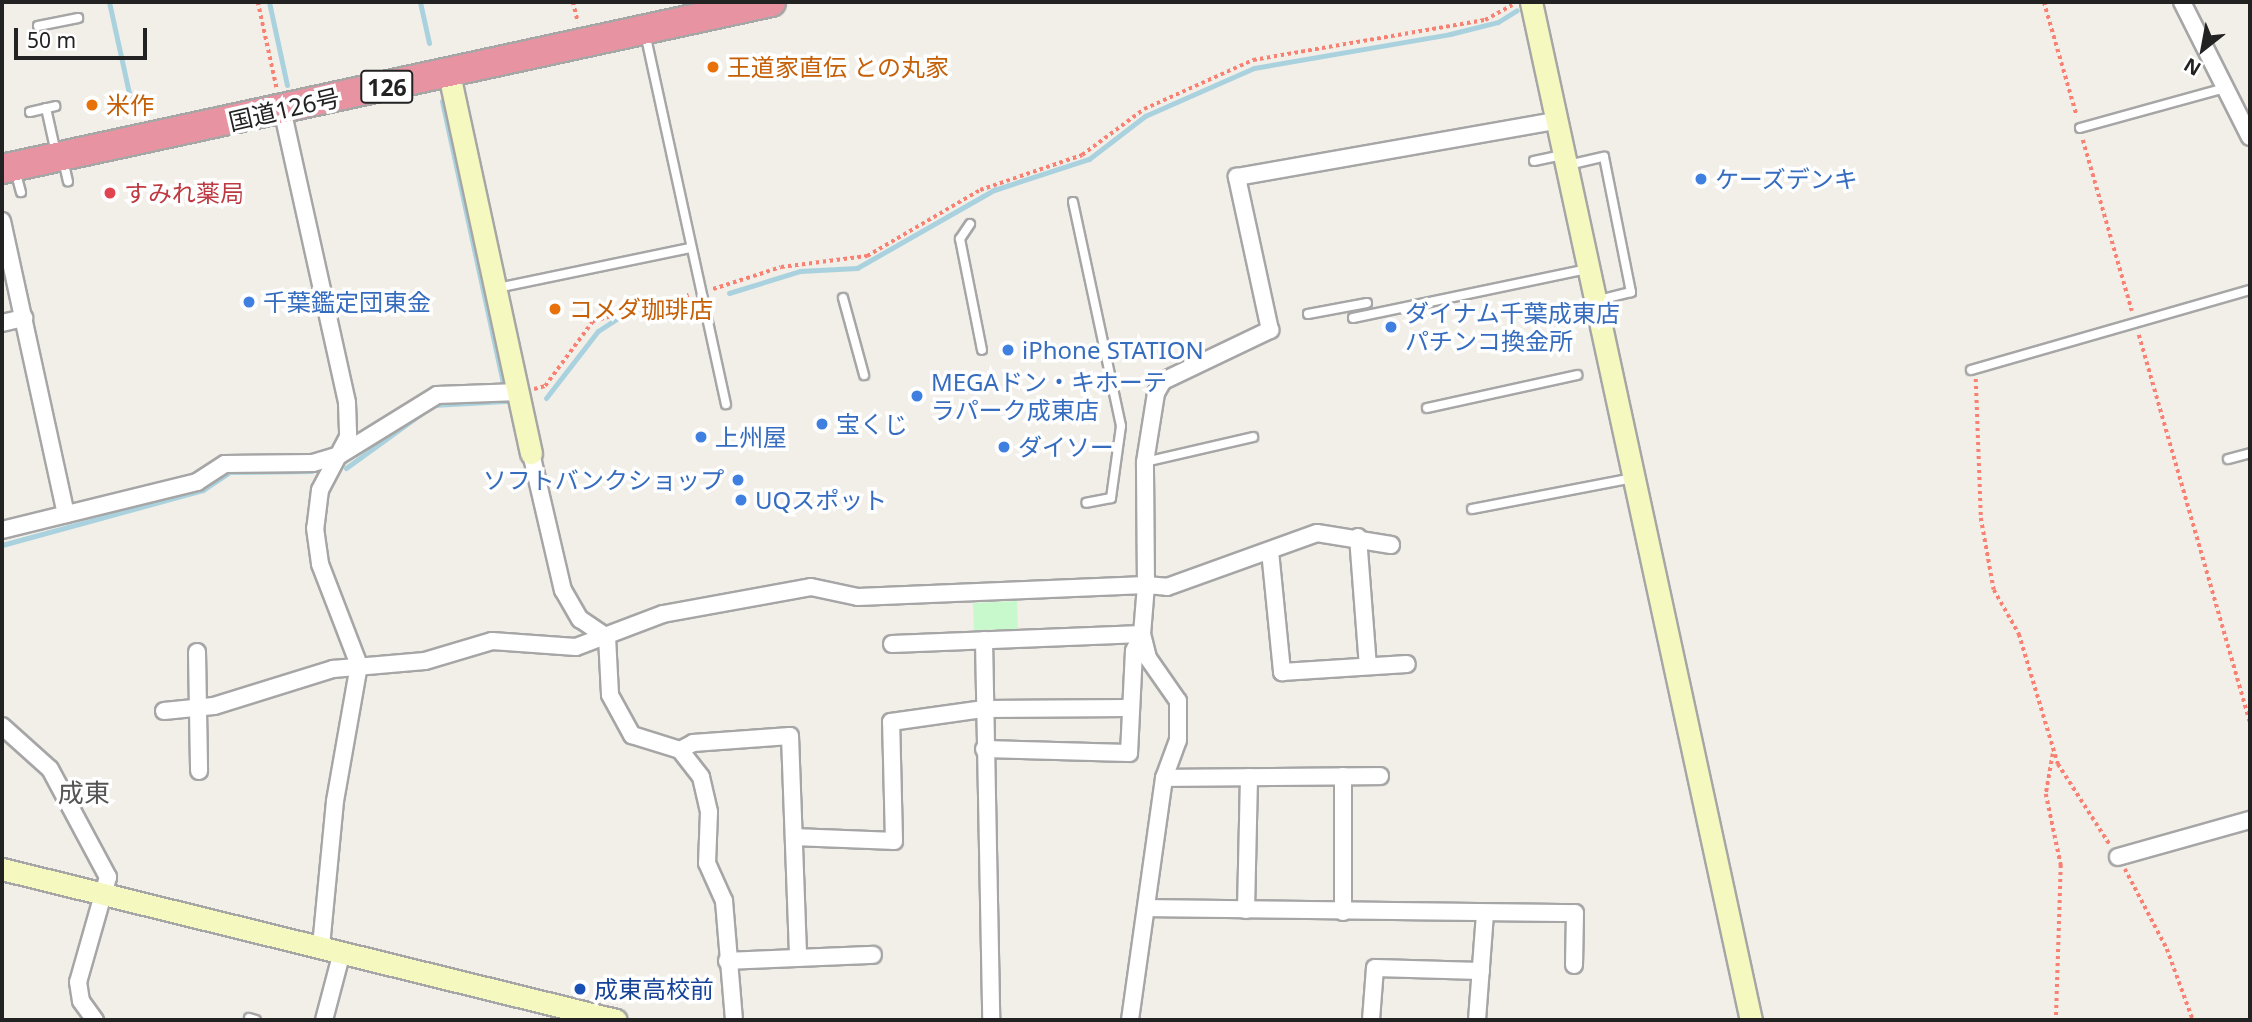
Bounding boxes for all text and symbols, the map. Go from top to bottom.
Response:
scale bar [18,14,150,58]
north arrow [2168,14,2238,84]
text: 50 m [27,26,76,54]
text: N [2179,52,2206,82]
place label: 王道家直伝 との丸家 [727,53,949,81]
marker: 王道家直伝 との丸家 [705,59,721,75]
road number: 126 [359,68,415,106]
street label: 国道126号 [226,82,342,136]
place label: 米作 [106,91,154,119]
marker: 米作 [84,97,100,113]
place label: ケーズデンキ [1715,165,1859,193]
marker: ケーズデンキ [1693,171,1709,187]
place label: すみれ薬局 [124,179,244,207]
marker: すみれ薬局 [102,185,118,201]
place label: 千葉鑑定団東金 [263,288,431,316]
marker: 千葉鑑定団東金 [241,294,257,310]
place label: コメダ珈琲店 [569,295,713,323]
place label: ダイナム千葉成東店 パチンコ換金所 [1405,299,1621,355]
marker: コメダ珈琲店 [547,301,563,317]
marker: ダイナム千葉成東店 パチンコ換金所 [1383,319,1399,335]
place label: iPhone STATION [1022,336,1204,364]
marker: iPhone STATION [1000,342,1016,358]
place label: MEGAドン・キホーテ ラパーク成東店 [931,368,1167,424]
marker: MEGAドン・キホーテ ラパーク成東店 [909,388,925,404]
place label: 宝くじ [836,410,908,438]
marker: 宝くじ [814,416,830,432]
place label: 上州屋 [715,423,787,451]
marker: 上州屋 [693,429,709,445]
place label: ダイソー [1018,433,1114,461]
marker: ダイソー [996,439,1012,455]
place label: ソフトバンクショップ [484,466,724,494]
marker: ソフトバンクショップ [730,472,746,488]
place label: UQスポット [755,486,887,514]
marker: UQスポット [733,492,749,508]
district label: 成東 [58,777,110,809]
place label: 成東高校前 [594,975,714,1003]
marker: 成東高校前 [572,981,588,997]

